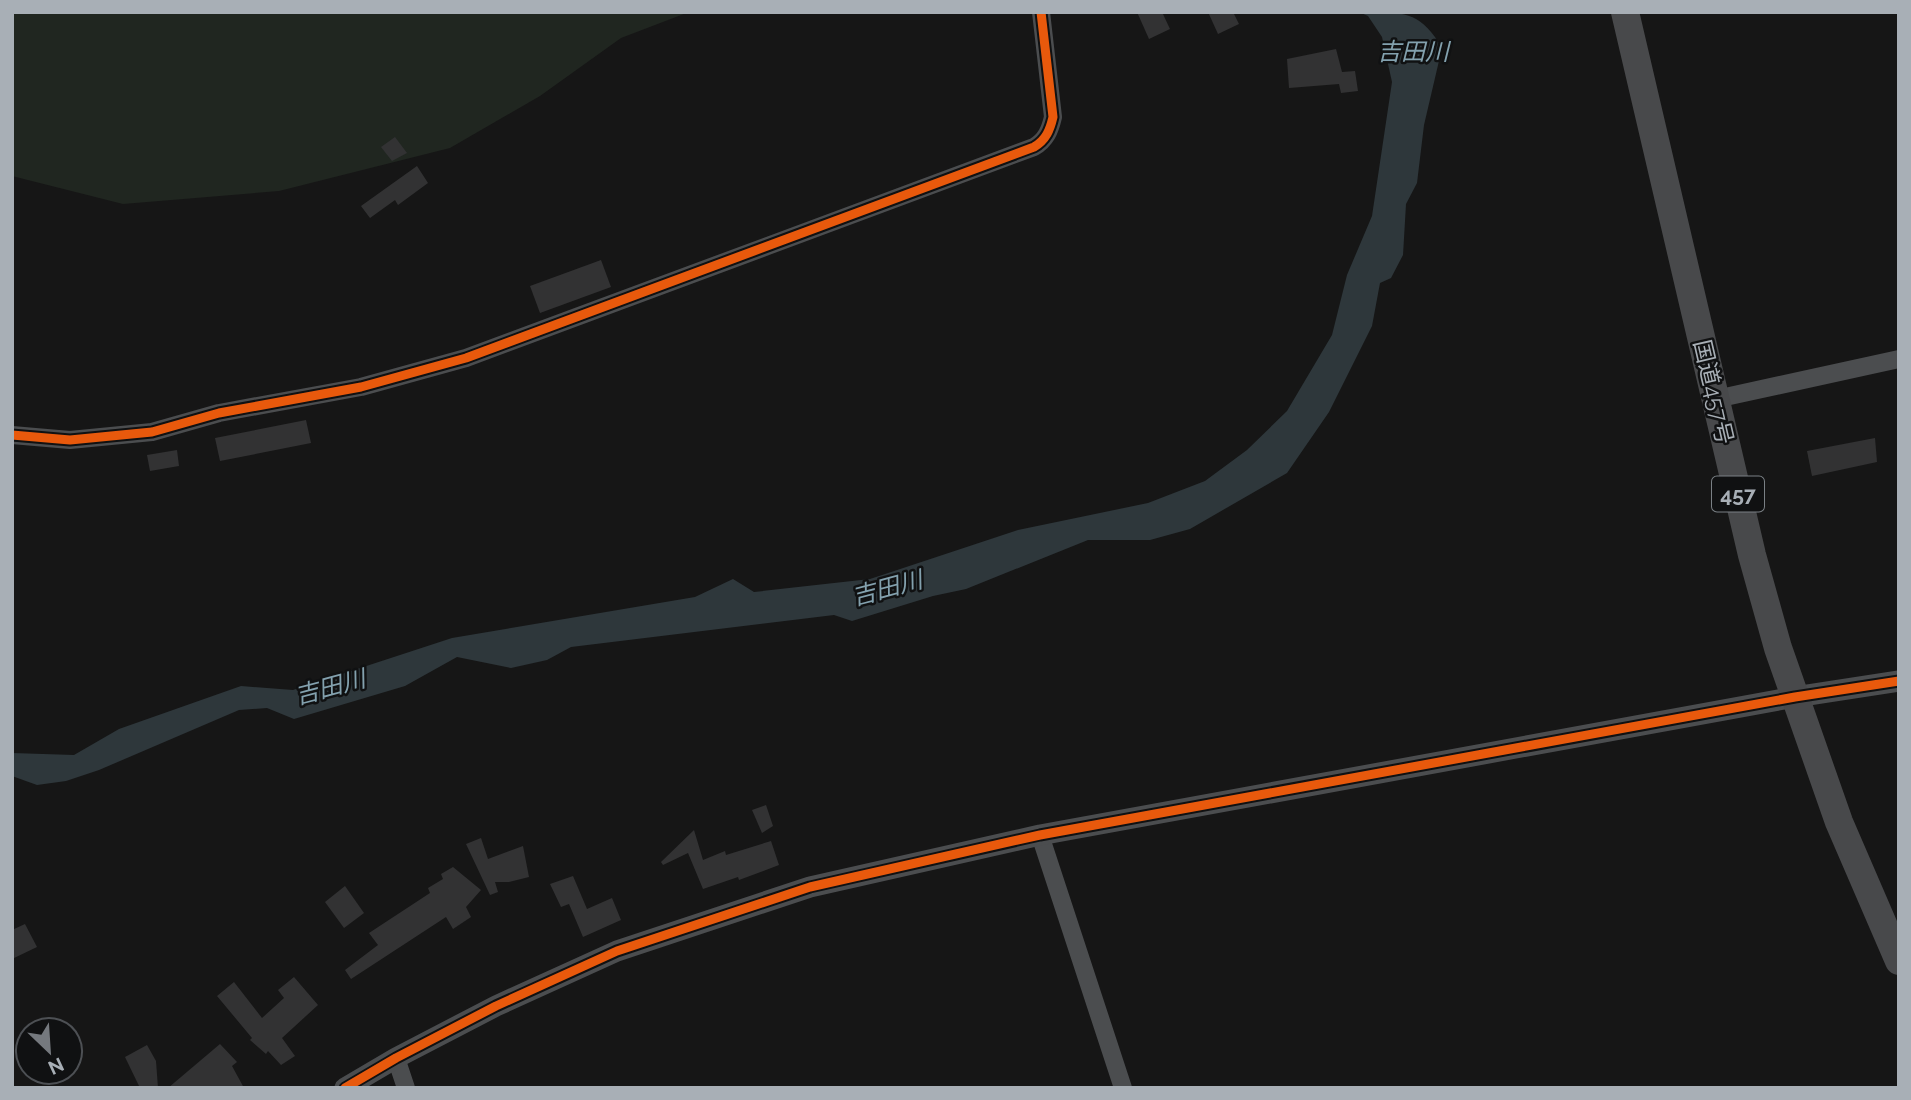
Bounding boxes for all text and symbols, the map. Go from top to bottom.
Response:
water label: 吉田川 [1377,37,1452,66]
street label: 国道457号 [1689,337,1739,447]
road number: 457 [1712,476,1764,512]
water label: 吉田川 [848,564,928,611]
water label: 吉田川 [291,663,371,710]
north arrow [14,1016,84,1086]
text: N [45,1053,67,1079]

